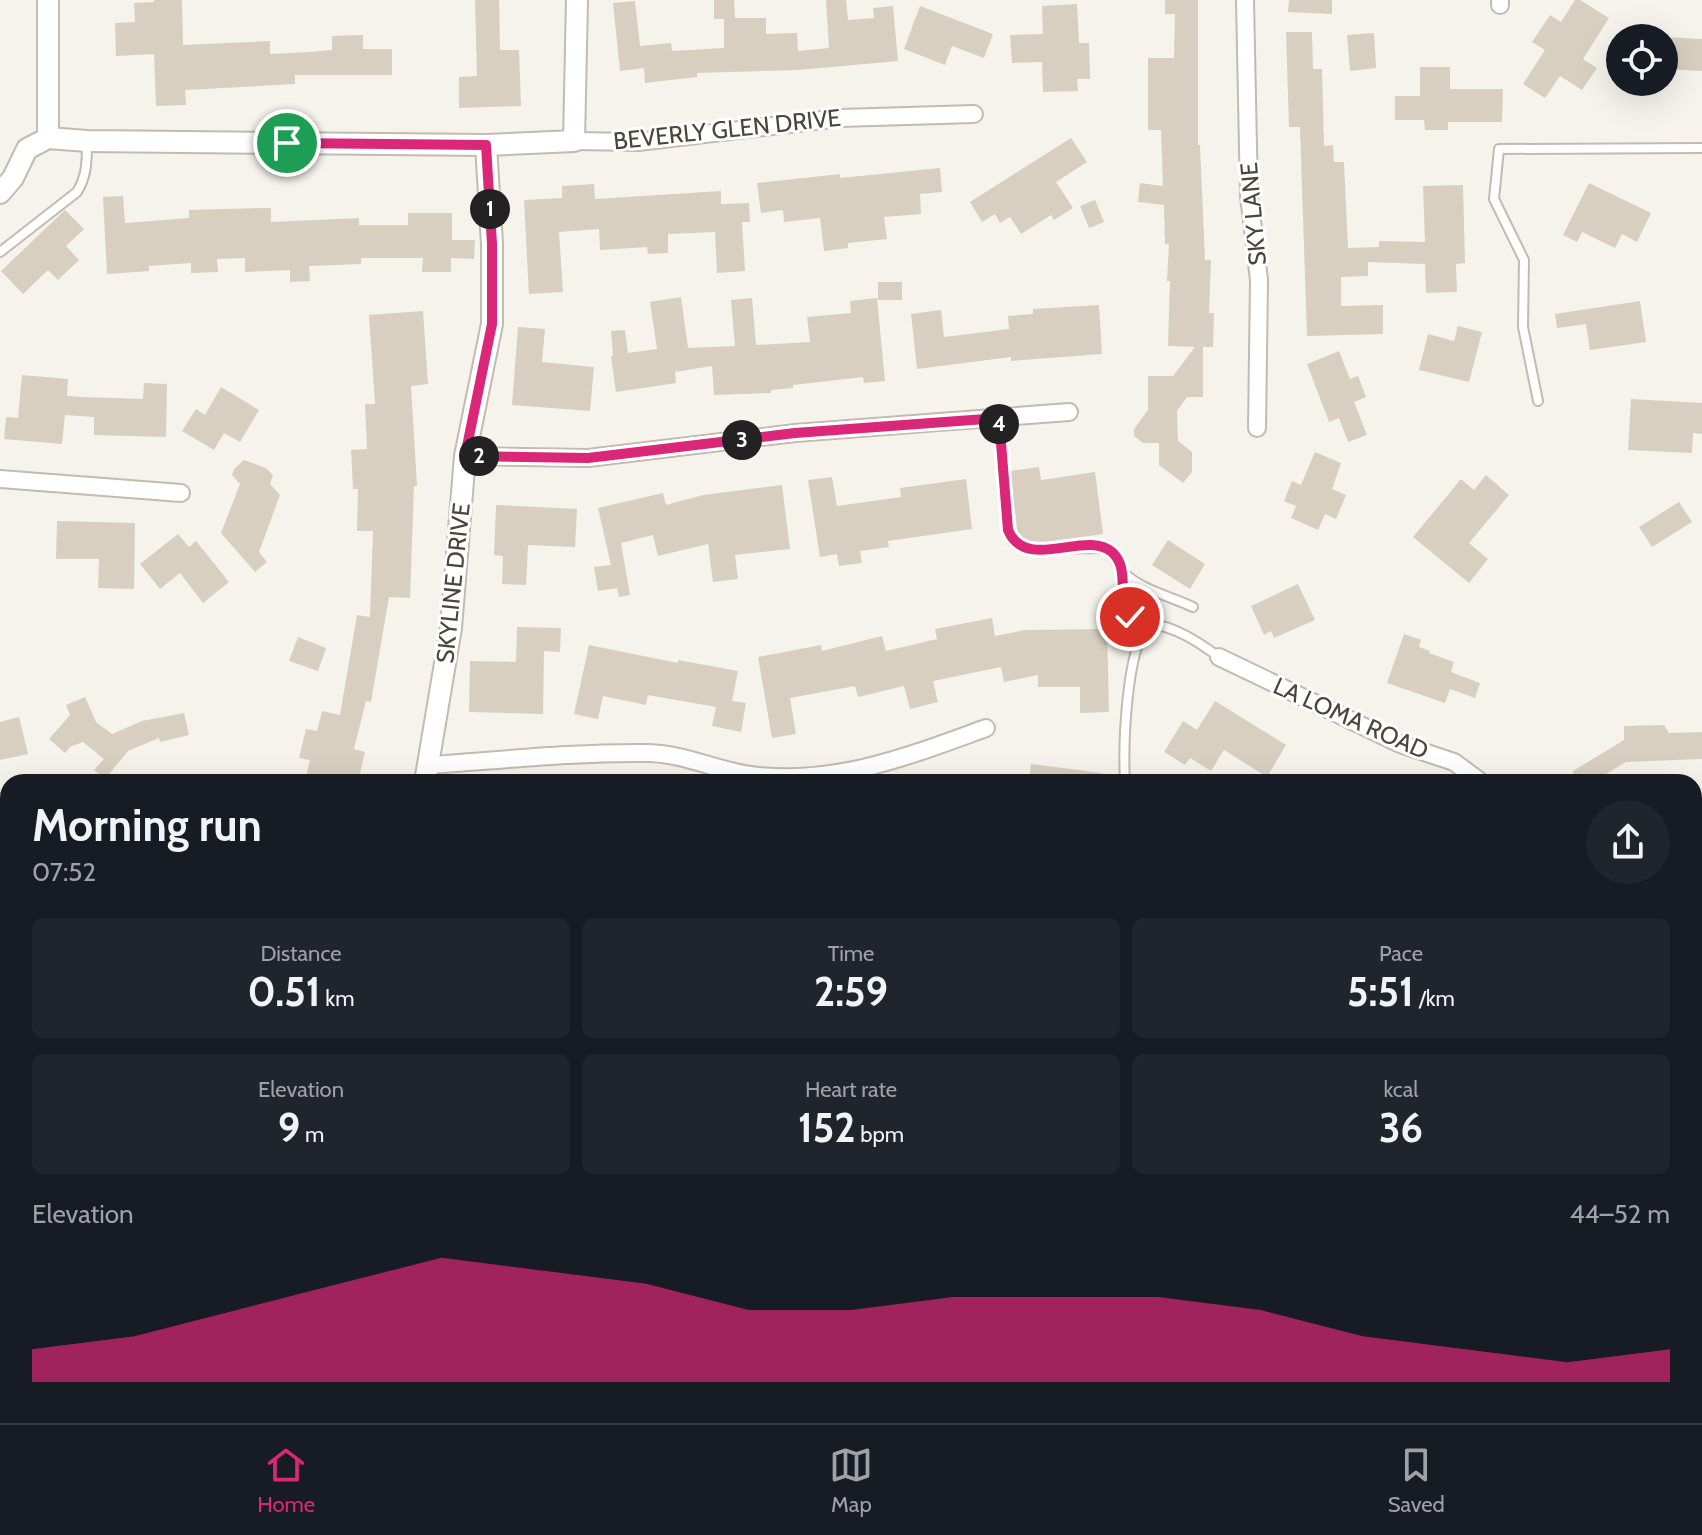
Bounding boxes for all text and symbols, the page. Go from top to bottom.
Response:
map controls [1606,24,1678,96]
button: locate [1606,24,1678,96]
street label: BEVERLY GLEN DRIVE [612,103,842,155]
pin [253,109,321,177]
icon: arrive [265,121,309,165]
street label: SKY LANE [1234,161,1272,267]
pin: 1 [470,189,510,229]
text: 1 [486,195,494,222]
pin: 4 [979,404,1019,444]
text: 4 [992,410,1006,437]
pin: 3 [722,420,762,460]
text: 3 [736,426,748,453]
pin: 2 [459,436,499,476]
text: 2 [473,442,485,469]
street label: SKYLINE DRIVE [430,501,476,665]
pin [1096,583,1164,651]
icon: check [1108,595,1152,639]
street label: LA LOMA ROAD [1269,671,1433,765]
text: Morning run [32,799,262,852]
button: share [1586,800,1670,884]
text: 07:52 [32,856,96,888]
text: Distance [261,940,341,967]
text: Time [828,940,874,967]
text: Pace [1379,940,1423,967]
text: 0.51 [247,967,320,1016]
text: 2:59 [814,967,888,1016]
text: 5:51 [1347,967,1414,1016]
text: km [320,985,355,1012]
text: /km [1414,985,1455,1012]
text: Elevation [258,1076,344,1103]
text: Heart rate [805,1076,897,1103]
text: kcal [1383,1076,1419,1103]
text: 9 [278,1103,300,1152]
text: 152 [798,1103,855,1152]
text: 36 [1379,1103,1423,1152]
text: m [300,1121,324,1148]
text: bpm [855,1121,904,1148]
text: Elevation [32,1198,134,1230]
text: 44–52 m [1569,1198,1670,1230]
tab: Home [257,1443,315,1518]
tab: Map [829,1443,873,1518]
tab: Saved [1388,1443,1445,1518]

